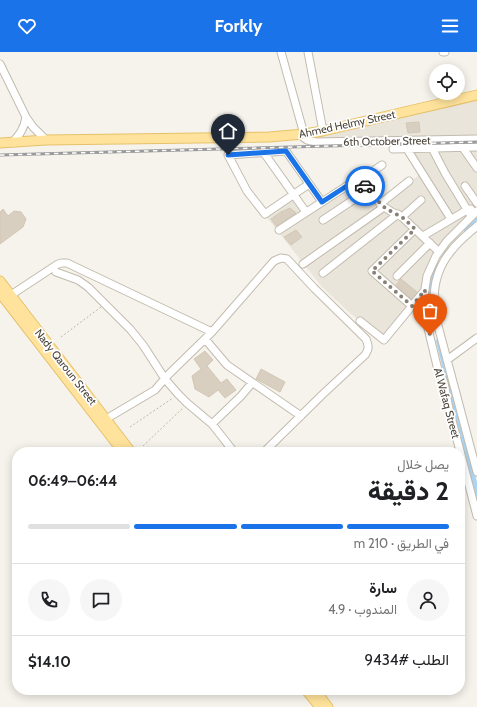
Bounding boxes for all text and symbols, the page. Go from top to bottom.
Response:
icon: heart [16,15,38,37]
text: Forkly [214,15,263,37]
icon: menu [439,15,461,37]
map controls [429,64,465,100]
button: locate [429,64,465,100]
street label: Ahmed Helmy Street [298,107,397,141]
pin [211,114,245,155]
icon: home [217,120,239,142]
street label: 6th October Street [343,133,431,149]
courier [345,166,385,206]
icon: car [354,175,376,197]
pin [413,294,447,335]
icon: bag [419,300,441,322]
street label: Nady Qaroun Street [32,326,100,408]
street label: Al Wafaq Street [431,366,463,440]
text: يصل خلال [397,456,449,472]
text: 06:44–06:49 [28,472,117,490]
text: 2 دقيقة [368,475,449,507]
text: في الطريق · 210 m [354,535,449,551]
button: phone [28,579,70,621]
button: chat [80,579,122,621]
text: سارة [369,579,397,597]
button: person [407,579,449,621]
text: المندوب · 4.9 [328,601,397,617]
text: الطلب #9434 [364,651,449,669]
text: $14.10 [28,653,71,671]

